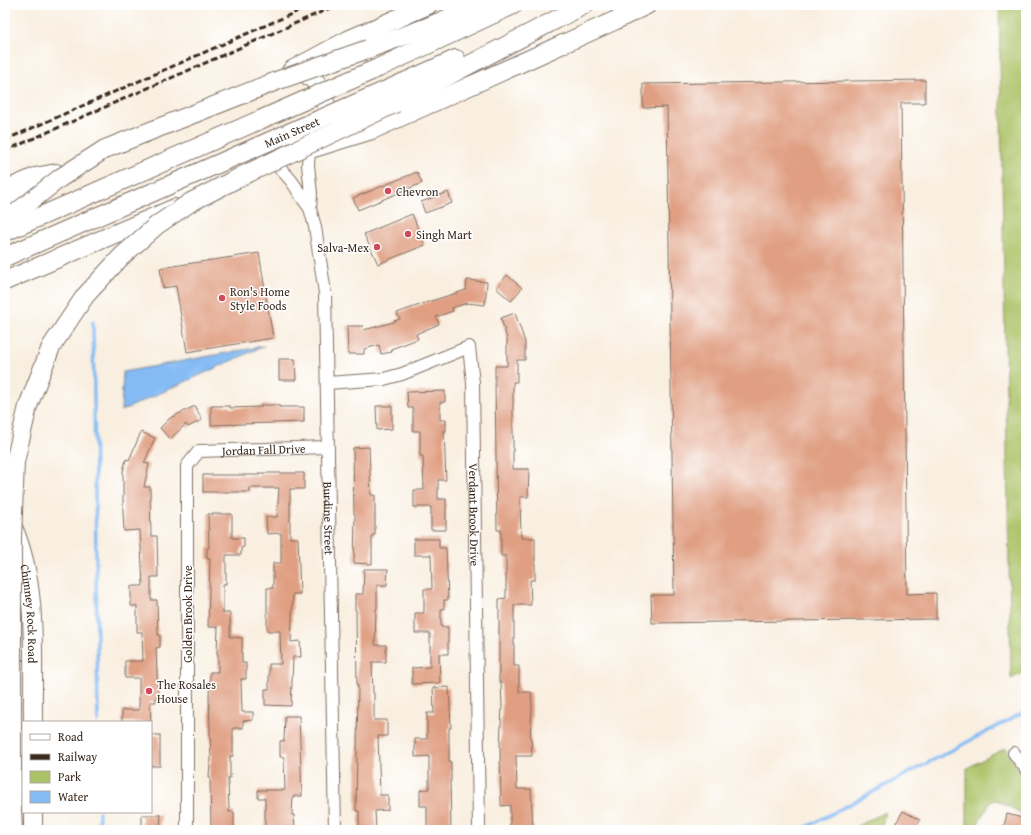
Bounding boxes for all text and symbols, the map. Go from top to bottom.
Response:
street label: Main Street [261,112,323,151]
place label: Chevron [396,183,439,200]
marker: Chevron [383,186,393,196]
place label: Singh Mart [416,226,473,243]
marker: Singh Mart [403,229,413,239]
place label: Salva-Mex [317,239,370,256]
marker: Salva-Mex [372,242,382,252]
place label: Ron's Home Style Foods [230,283,290,314]
marker: Ron's Home Style Foods [217,293,227,303]
street label: Jordan Fall Drive [220,439,306,459]
street label: Verdant Brook Drive [466,463,484,567]
street label: Burdine Street [320,481,338,556]
street label: Chimney Rock Road [17,563,42,664]
street label: Golden Brook Drive [179,565,196,663]
place label: The Rosales House [157,676,216,707]
marker: The Rosales House [144,686,154,696]
legend [22,721,152,813]
text: Road [58,728,84,745]
text: Railway [58,748,97,765]
text: Park [58,768,82,785]
text: Water [58,788,88,805]

